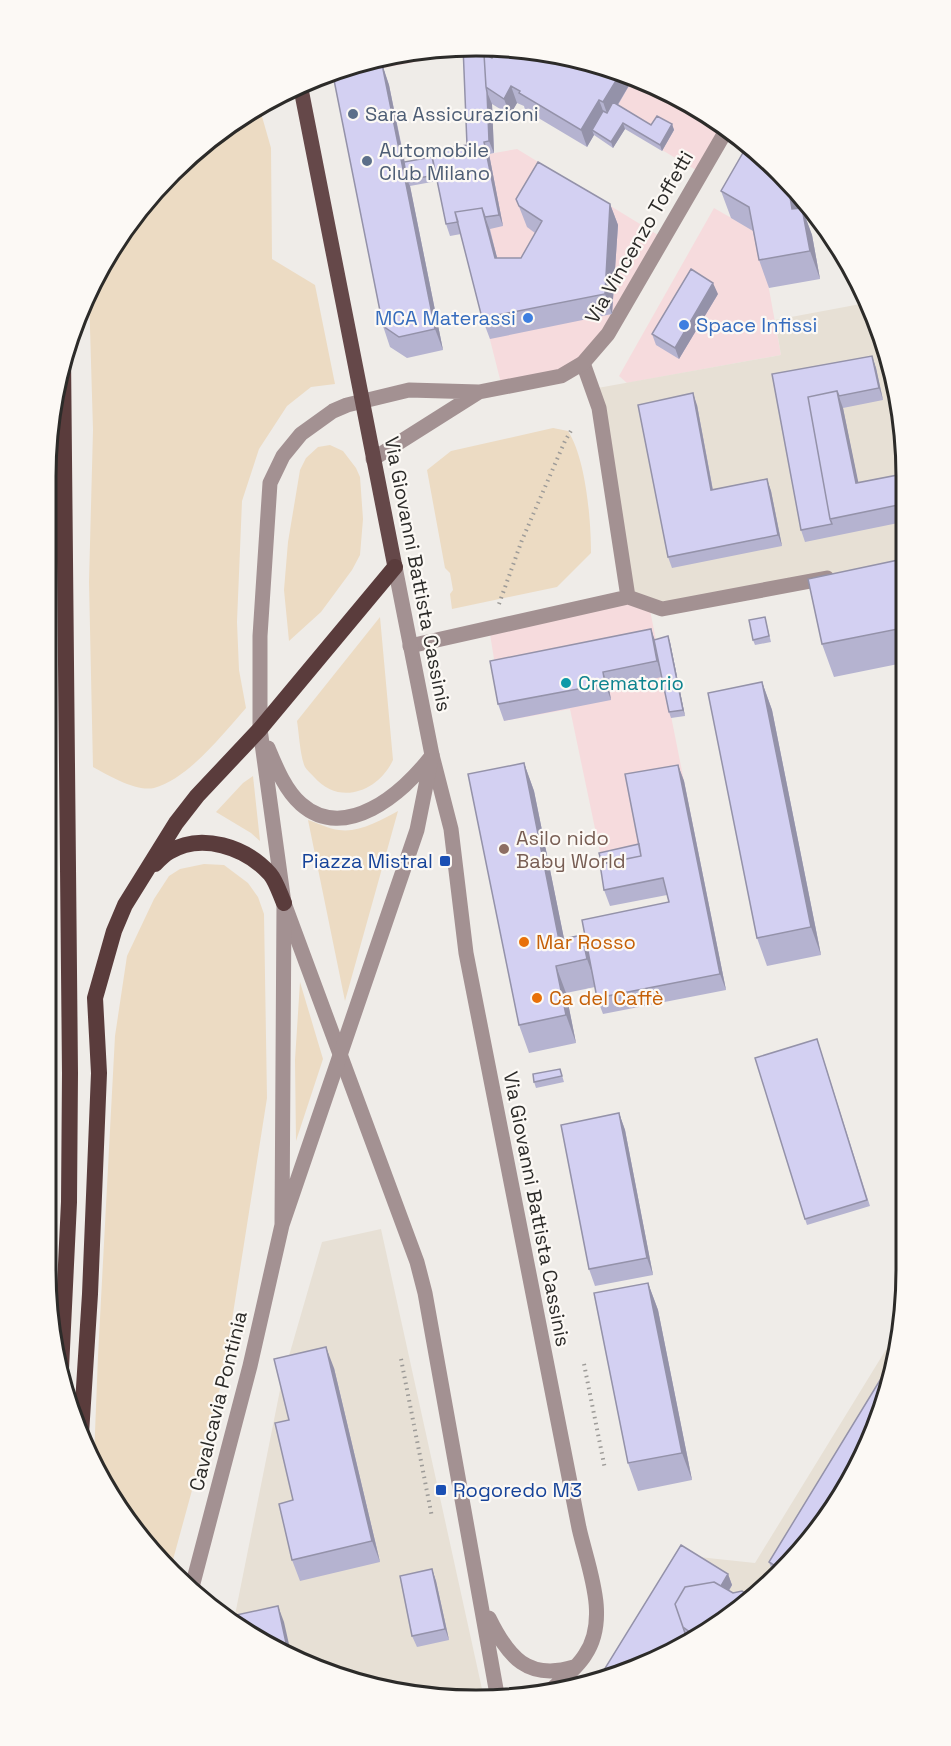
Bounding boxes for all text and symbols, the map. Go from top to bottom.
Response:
place label: Sara Assicurazioni [365,101,539,127]
marker: Sara Assicurazioni [346,107,360,121]
place label: Automobile Club Milano [379,137,490,186]
street label: Via Vincenzo Toffetti [579,146,699,328]
marker: Automobile Club Milano [360,154,374,168]
place label: MCA Materassi [375,305,516,331]
marker: MCA Materassi [521,311,535,325]
place label: Space Infissi [696,312,817,338]
marker: Space Infissi [677,318,691,332]
street label: Via Giovanni Battista Cassinis [379,434,457,714]
place label: Crematorio [578,670,684,696]
marker: Crematorio [559,676,573,690]
place label: Asilo nido Baby World [516,825,626,874]
marker: Asilo nido Baby World [497,842,511,856]
place label: Piazza Mistral [302,848,433,874]
marker: Piazza Mistral [438,854,452,868]
place label: Mar Rosso [536,929,636,955]
marker: Mar Rosso [517,935,531,949]
place label: Ca del Caffè [549,985,664,1011]
marker: Ca del Caffè [530,991,544,1005]
street label: Via Giovanni Battista Cassinis [498,1069,576,1349]
street label: Cavalcavia Pontinia [183,1308,253,1494]
place label: Rogoredo M3 [453,1477,582,1503]
marker: Rogoredo M3 [434,1483,448,1497]

